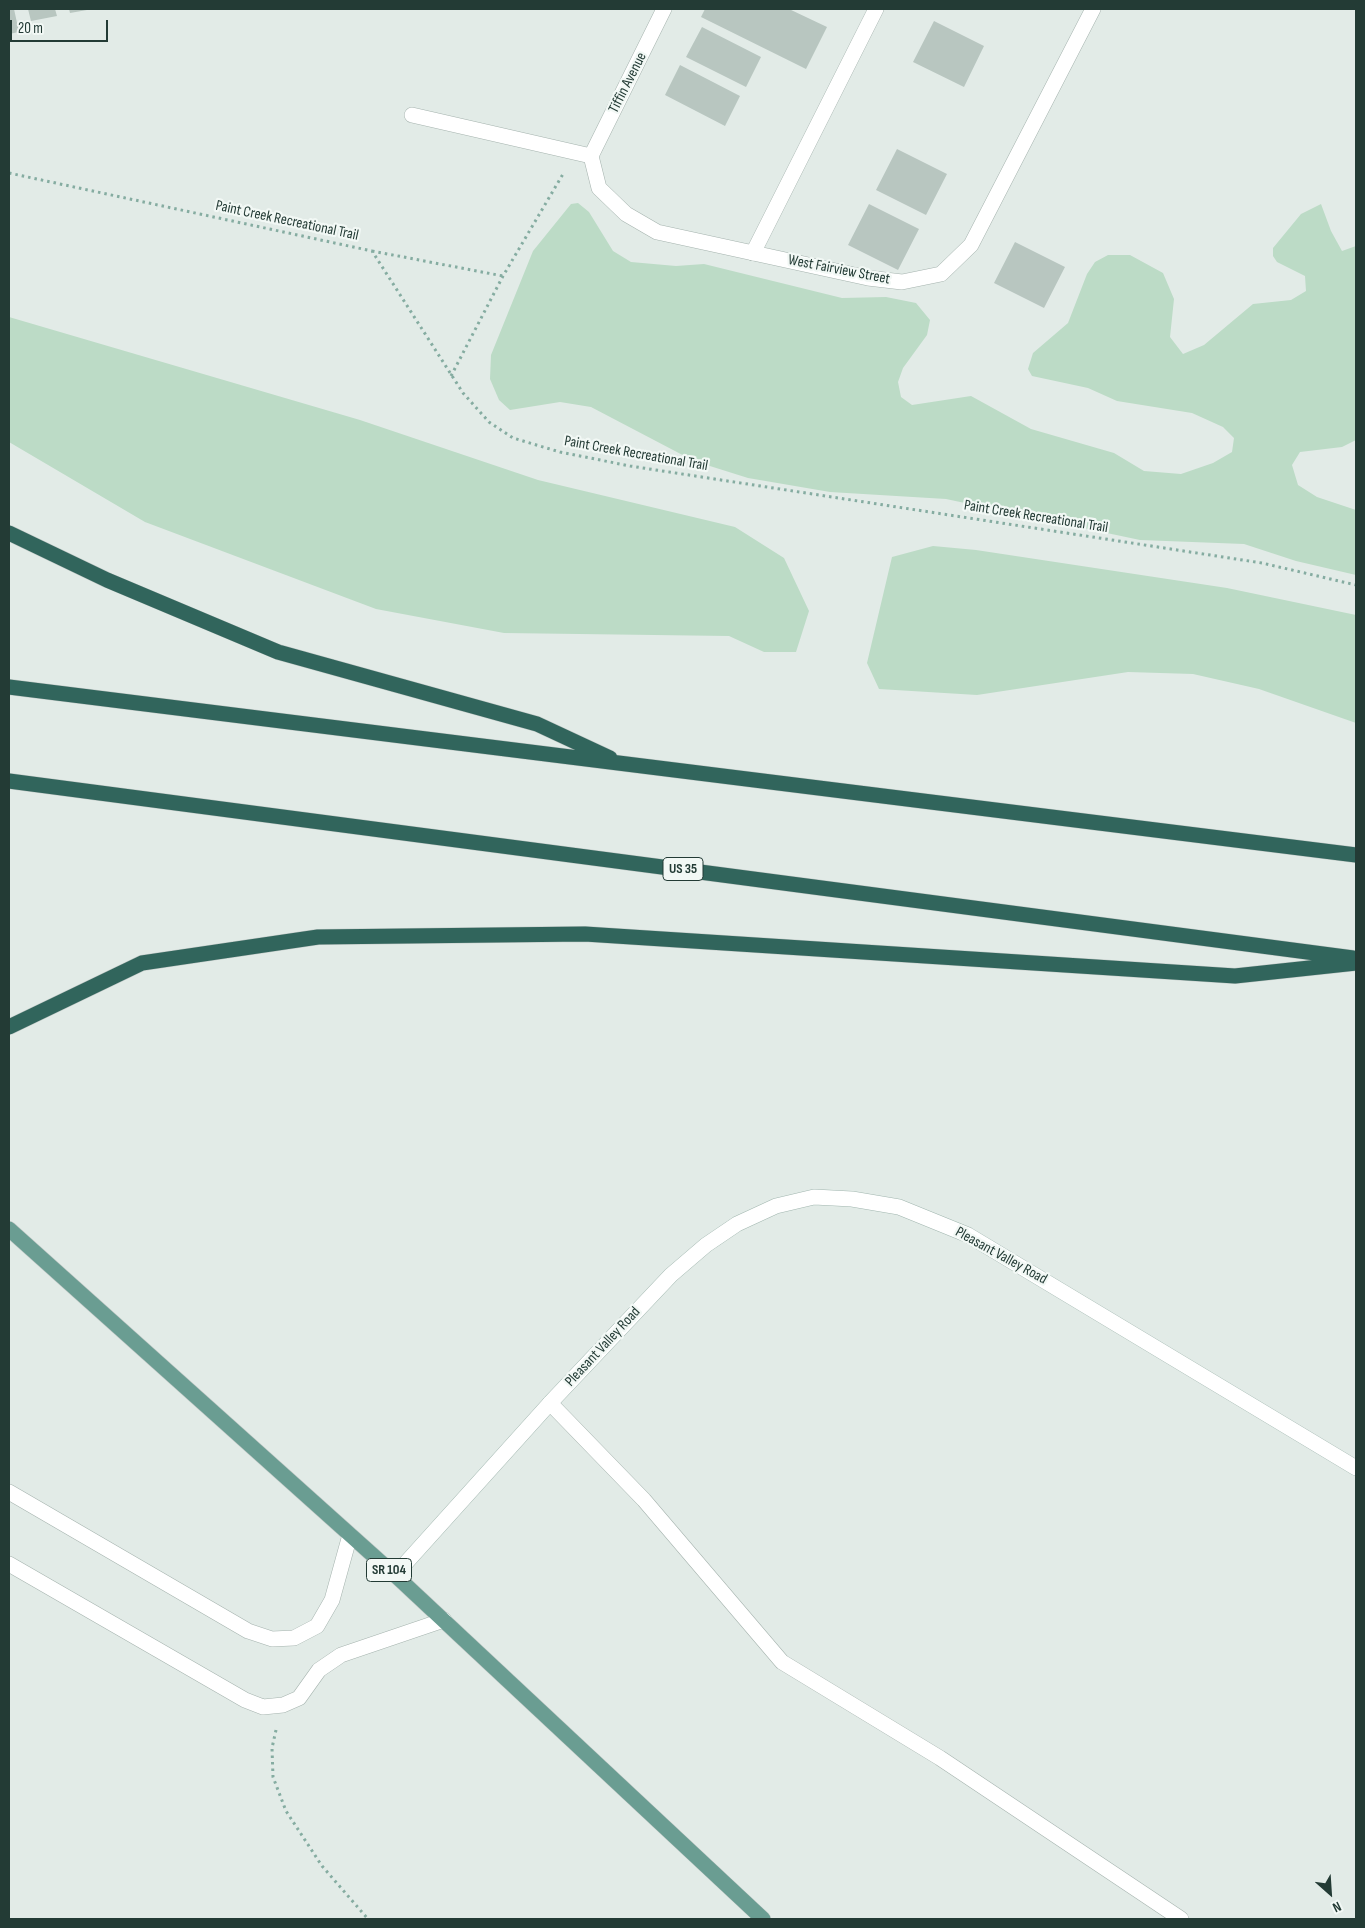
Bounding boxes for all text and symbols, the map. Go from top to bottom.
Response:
scale bar [12,10,110,42]
text: 20 m [18,19,43,38]
street label: Tiffin Avenue [605,50,651,116]
street label: Paint Creek Recreational Trail [214,197,360,245]
street label: West Fairview Street [787,251,891,289]
street label: Paint Creek Recreational Trail [563,432,709,476]
street label: Paint Creek Recreational Trail [963,497,1109,537]
road number: US 35 [663,858,703,881]
street label: Pleasant Valley Road [952,1223,1050,1289]
street label: Pleasant Valley Road [562,1303,644,1391]
road number: SR 104 [366,1558,412,1582]
north arrow [1305,1868,1355,1918]
text: N [1330,1898,1344,1916]

